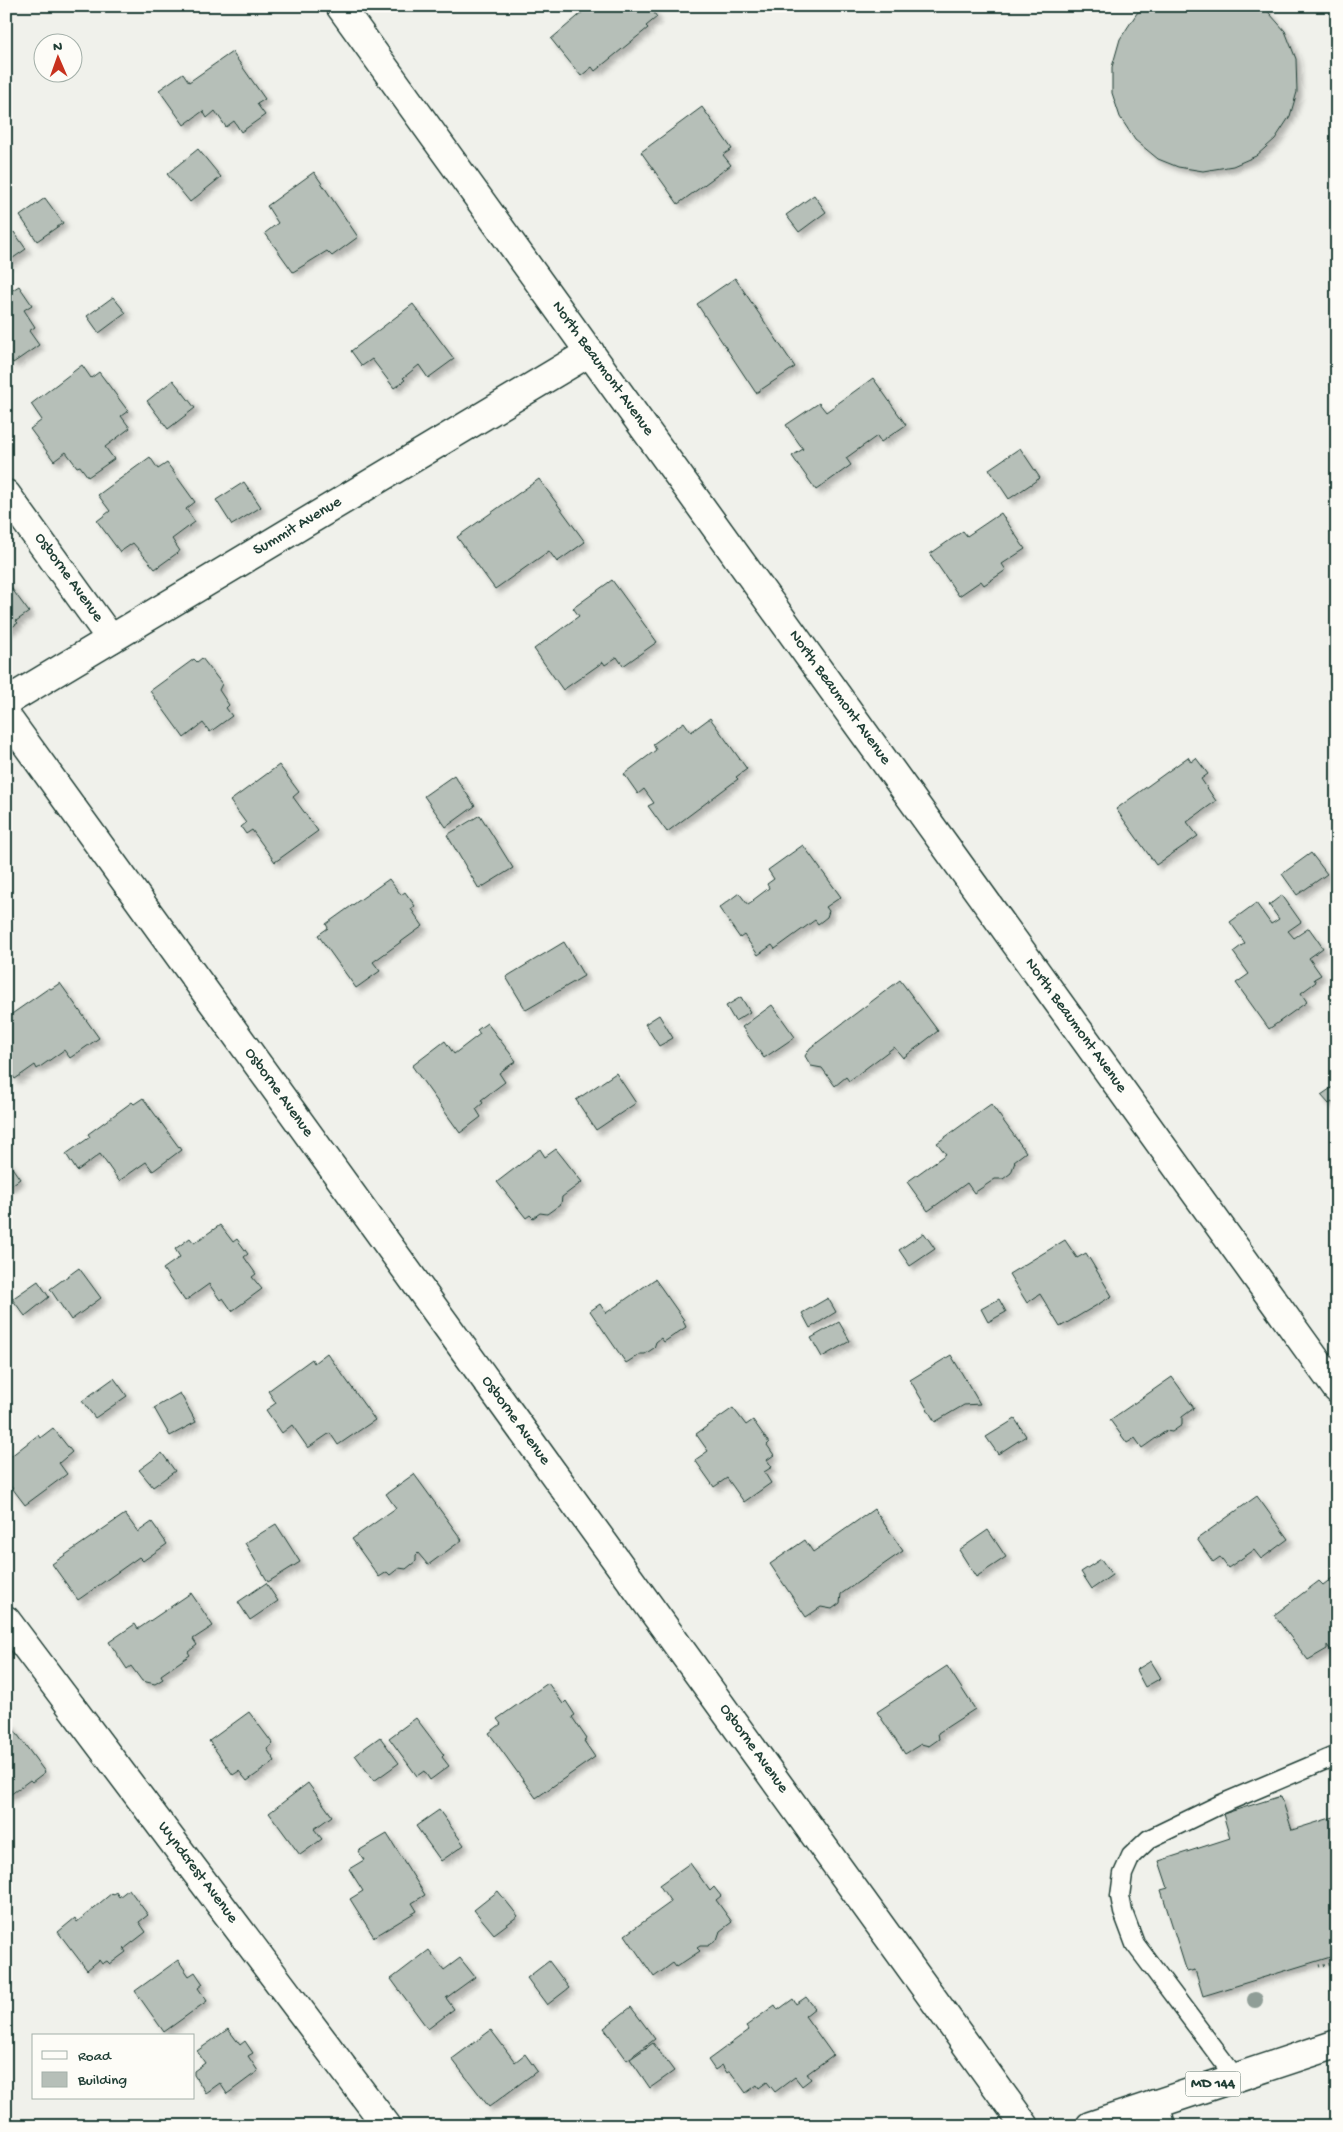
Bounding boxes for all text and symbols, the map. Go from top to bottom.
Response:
north arrow [32,32,82,82]
text: N [53,39,62,56]
street label: North Beaumont Avenue [547,298,658,441]
street label: Summit Avenue [250,493,346,561]
street label: Osborne Avenue [29,530,107,627]
street label: North Beaumont Avenue [784,627,895,770]
street label: North Beaumont Avenue [1020,955,1131,1098]
street label: Osborne Avenue [239,1045,317,1142]
street label: Osborne Avenue [476,1373,554,1470]
street label: Osborne Avenue [714,1701,792,1798]
street label: Wyndcrest Avenue [153,1819,242,1928]
legend [32,2034,195,2100]
text: Road [78,2048,112,2066]
text: Building [77,2072,127,2090]
road number: MD 144 [1186,2072,1240,2096]

